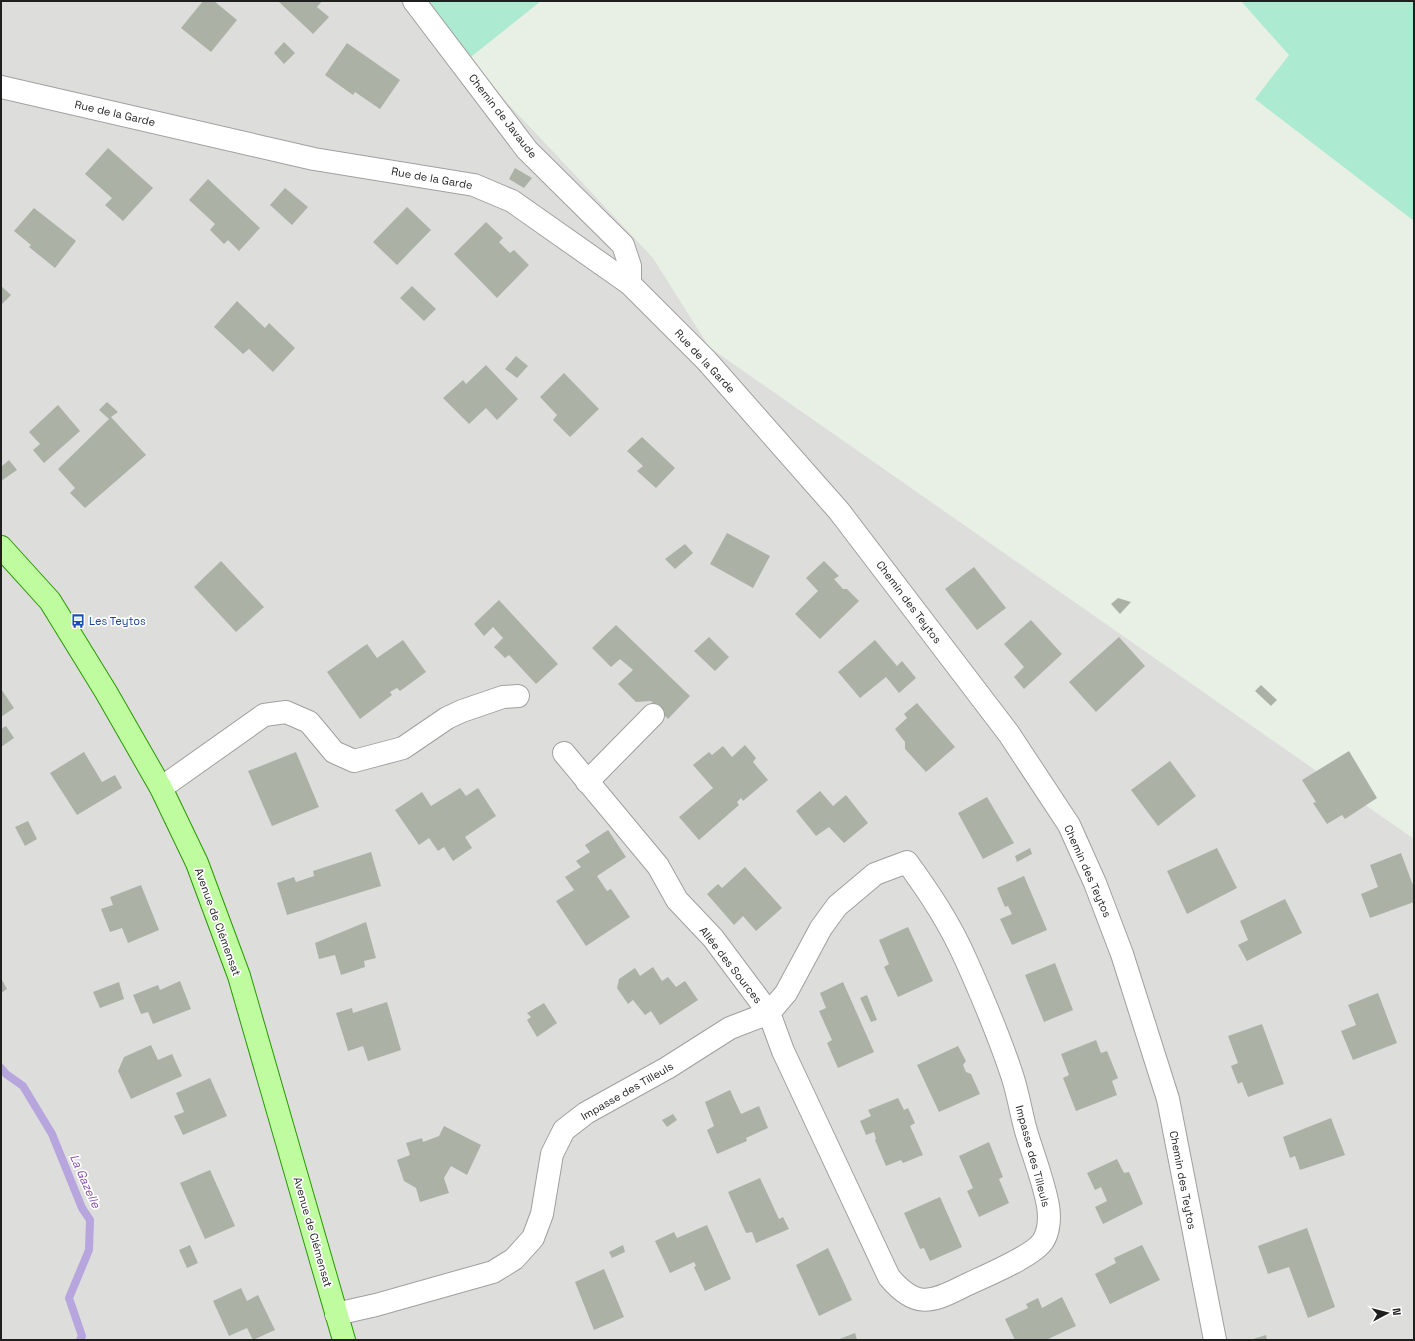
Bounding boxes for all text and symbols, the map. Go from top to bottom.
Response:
street label: Chemin de Javaude [466,71,540,161]
street label: Rue de la Garde [73,97,157,129]
street label: Rue de la Garde [390,164,474,192]
street label: Rue de la Garde [672,326,738,396]
street label: Chemin des Teytos [873,558,945,646]
bus stop icon: Les Teytos [70,613,86,629]
place label: Les Teytos [89,614,146,628]
street label: Chemin des Teytos [1061,822,1115,920]
street label: Avenue de Clémensat [192,866,244,978]
street label: Allée des Sources [697,924,765,1006]
street label: Impasse des Tilleuls [578,1059,676,1123]
street label: Impasse des Tilleuls [1013,1104,1053,1209]
street label: Chemin des Teytos [1167,1130,1199,1231]
water label: La Gazelle [66,1151,104,1211]
street label: Avenue de Clémensat [291,1175,335,1289]
north arrow [1367,1293,1407,1333]
text: N [1390,1307,1404,1316]

